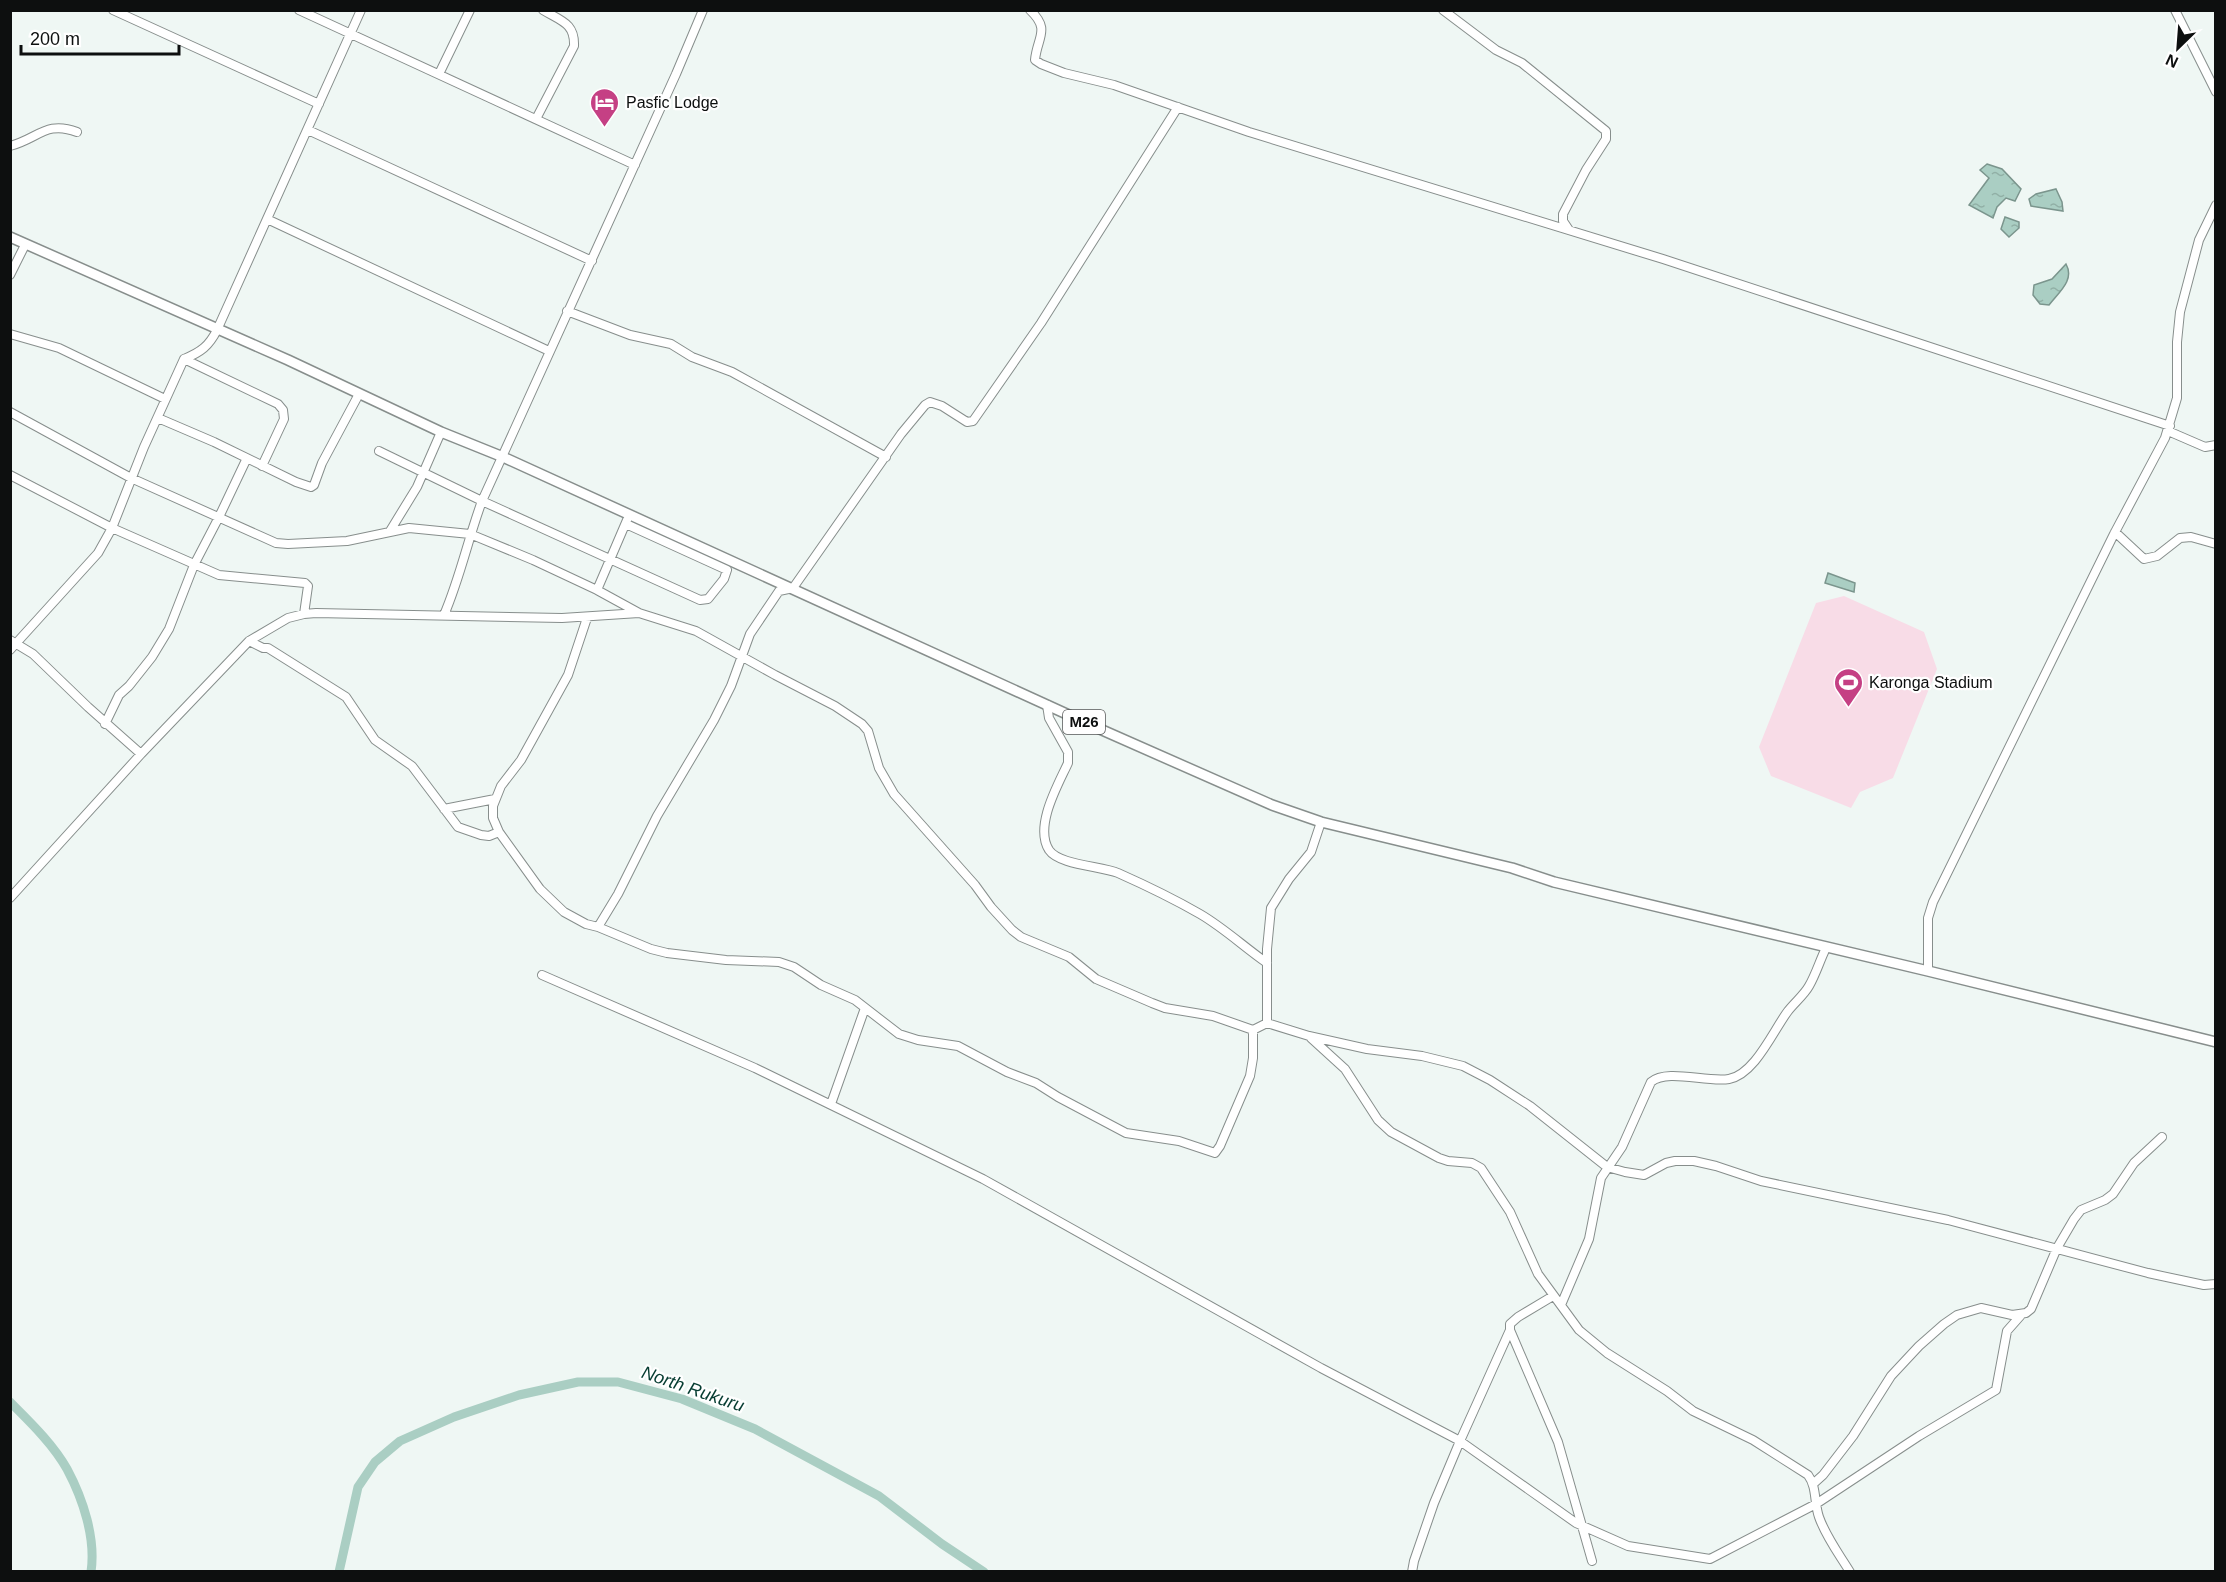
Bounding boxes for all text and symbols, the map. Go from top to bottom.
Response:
scale bar [21,18,178,56]
north arrow [2148,18,2208,78]
text: 200 m [30,29,80,49]
text: N [2163,51,2181,71]
hotel icon: Pasfic Lodge [589,86,621,128]
place label: Pasfic Lodge [626,94,719,111]
sports icon: Karonga Stadium [1832,666,1864,708]
place label: Karonga Stadium [1869,674,1993,691]
road number: M26 [1063,710,1105,734]
water label: North Rukuru [639,1362,747,1416]

